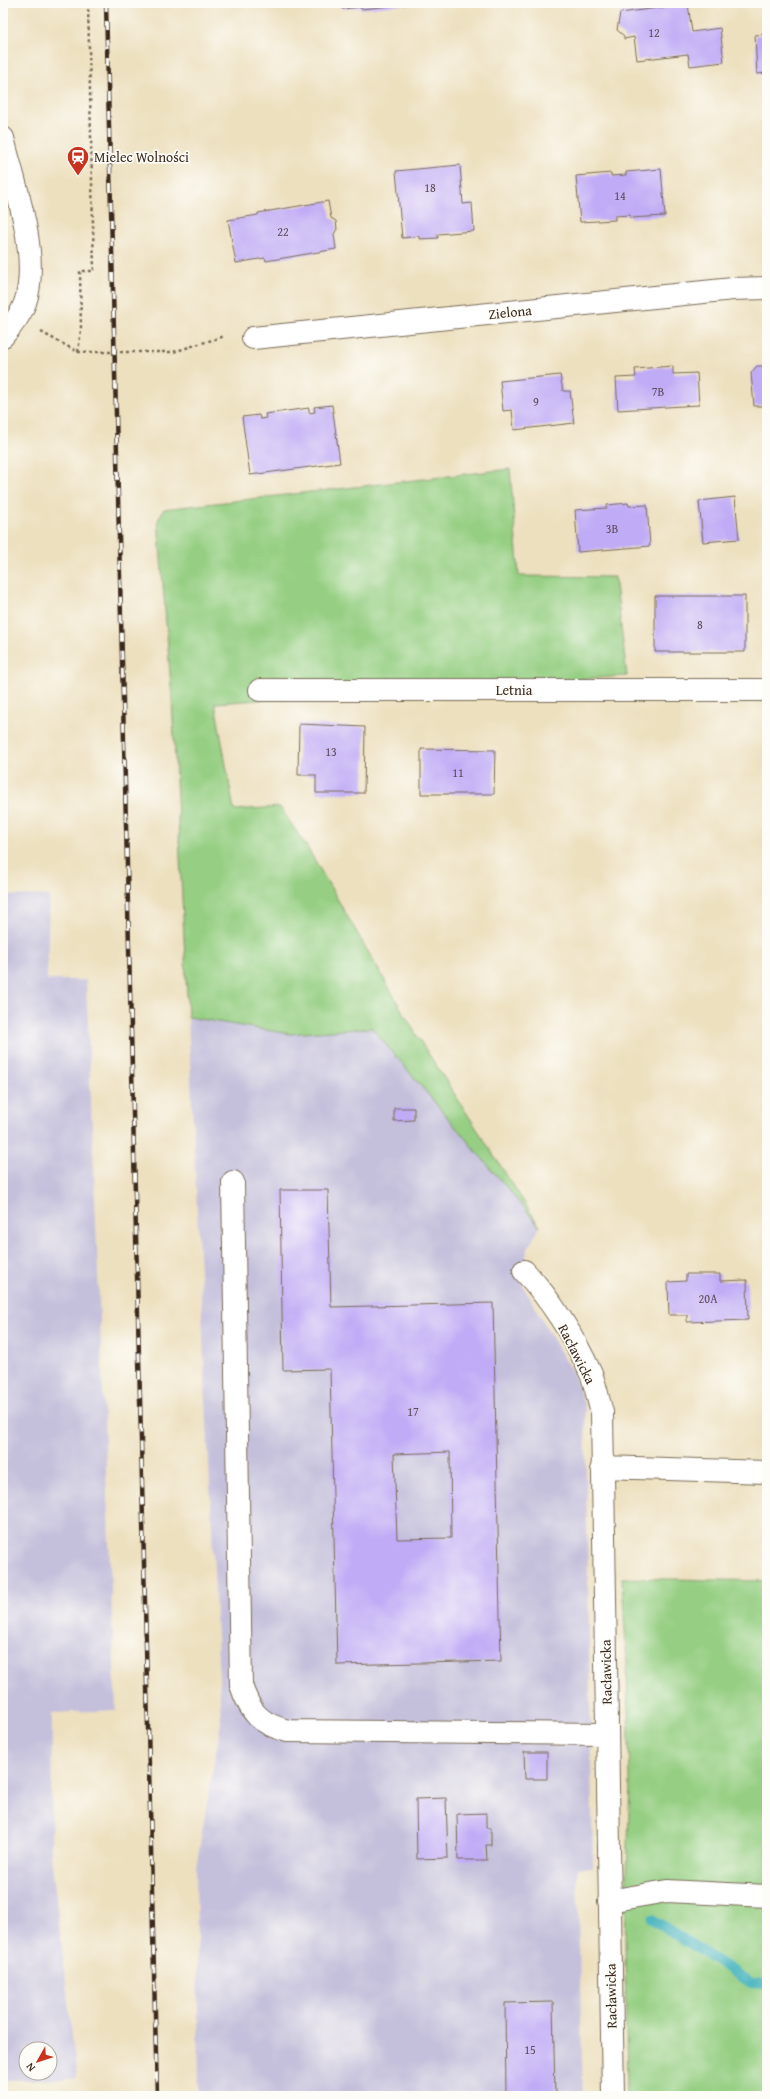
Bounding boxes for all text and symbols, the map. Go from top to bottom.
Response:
house number: 12 [648,24,660,41]
station icon: Mielec Wolności [65,144,91,177]
place label: Mielec Wolności [94,147,189,167]
house number: 18 [424,179,436,196]
house number: 14 [614,187,626,204]
house number: 22 [277,223,289,240]
street label: Zielona [487,300,533,324]
house number: 7B [652,383,664,400]
house number: 9 [533,393,539,410]
house number: 3B [606,520,618,537]
house number: 8 [697,616,703,633]
street label: Letnia [496,680,533,700]
house number: 13 [325,743,337,760]
house number: 11 [452,764,464,781]
house number: 20A [699,1290,718,1307]
street label: Racławicka [553,1321,601,1388]
house number: 17 [407,1403,419,1420]
street label: Racławicka [595,1639,617,1705]
street label: Racławicka [600,1963,622,2029]
north arrow [18,2041,58,2081]
house number: 15 [524,2041,536,2058]
text: N [21,2059,39,2075]

